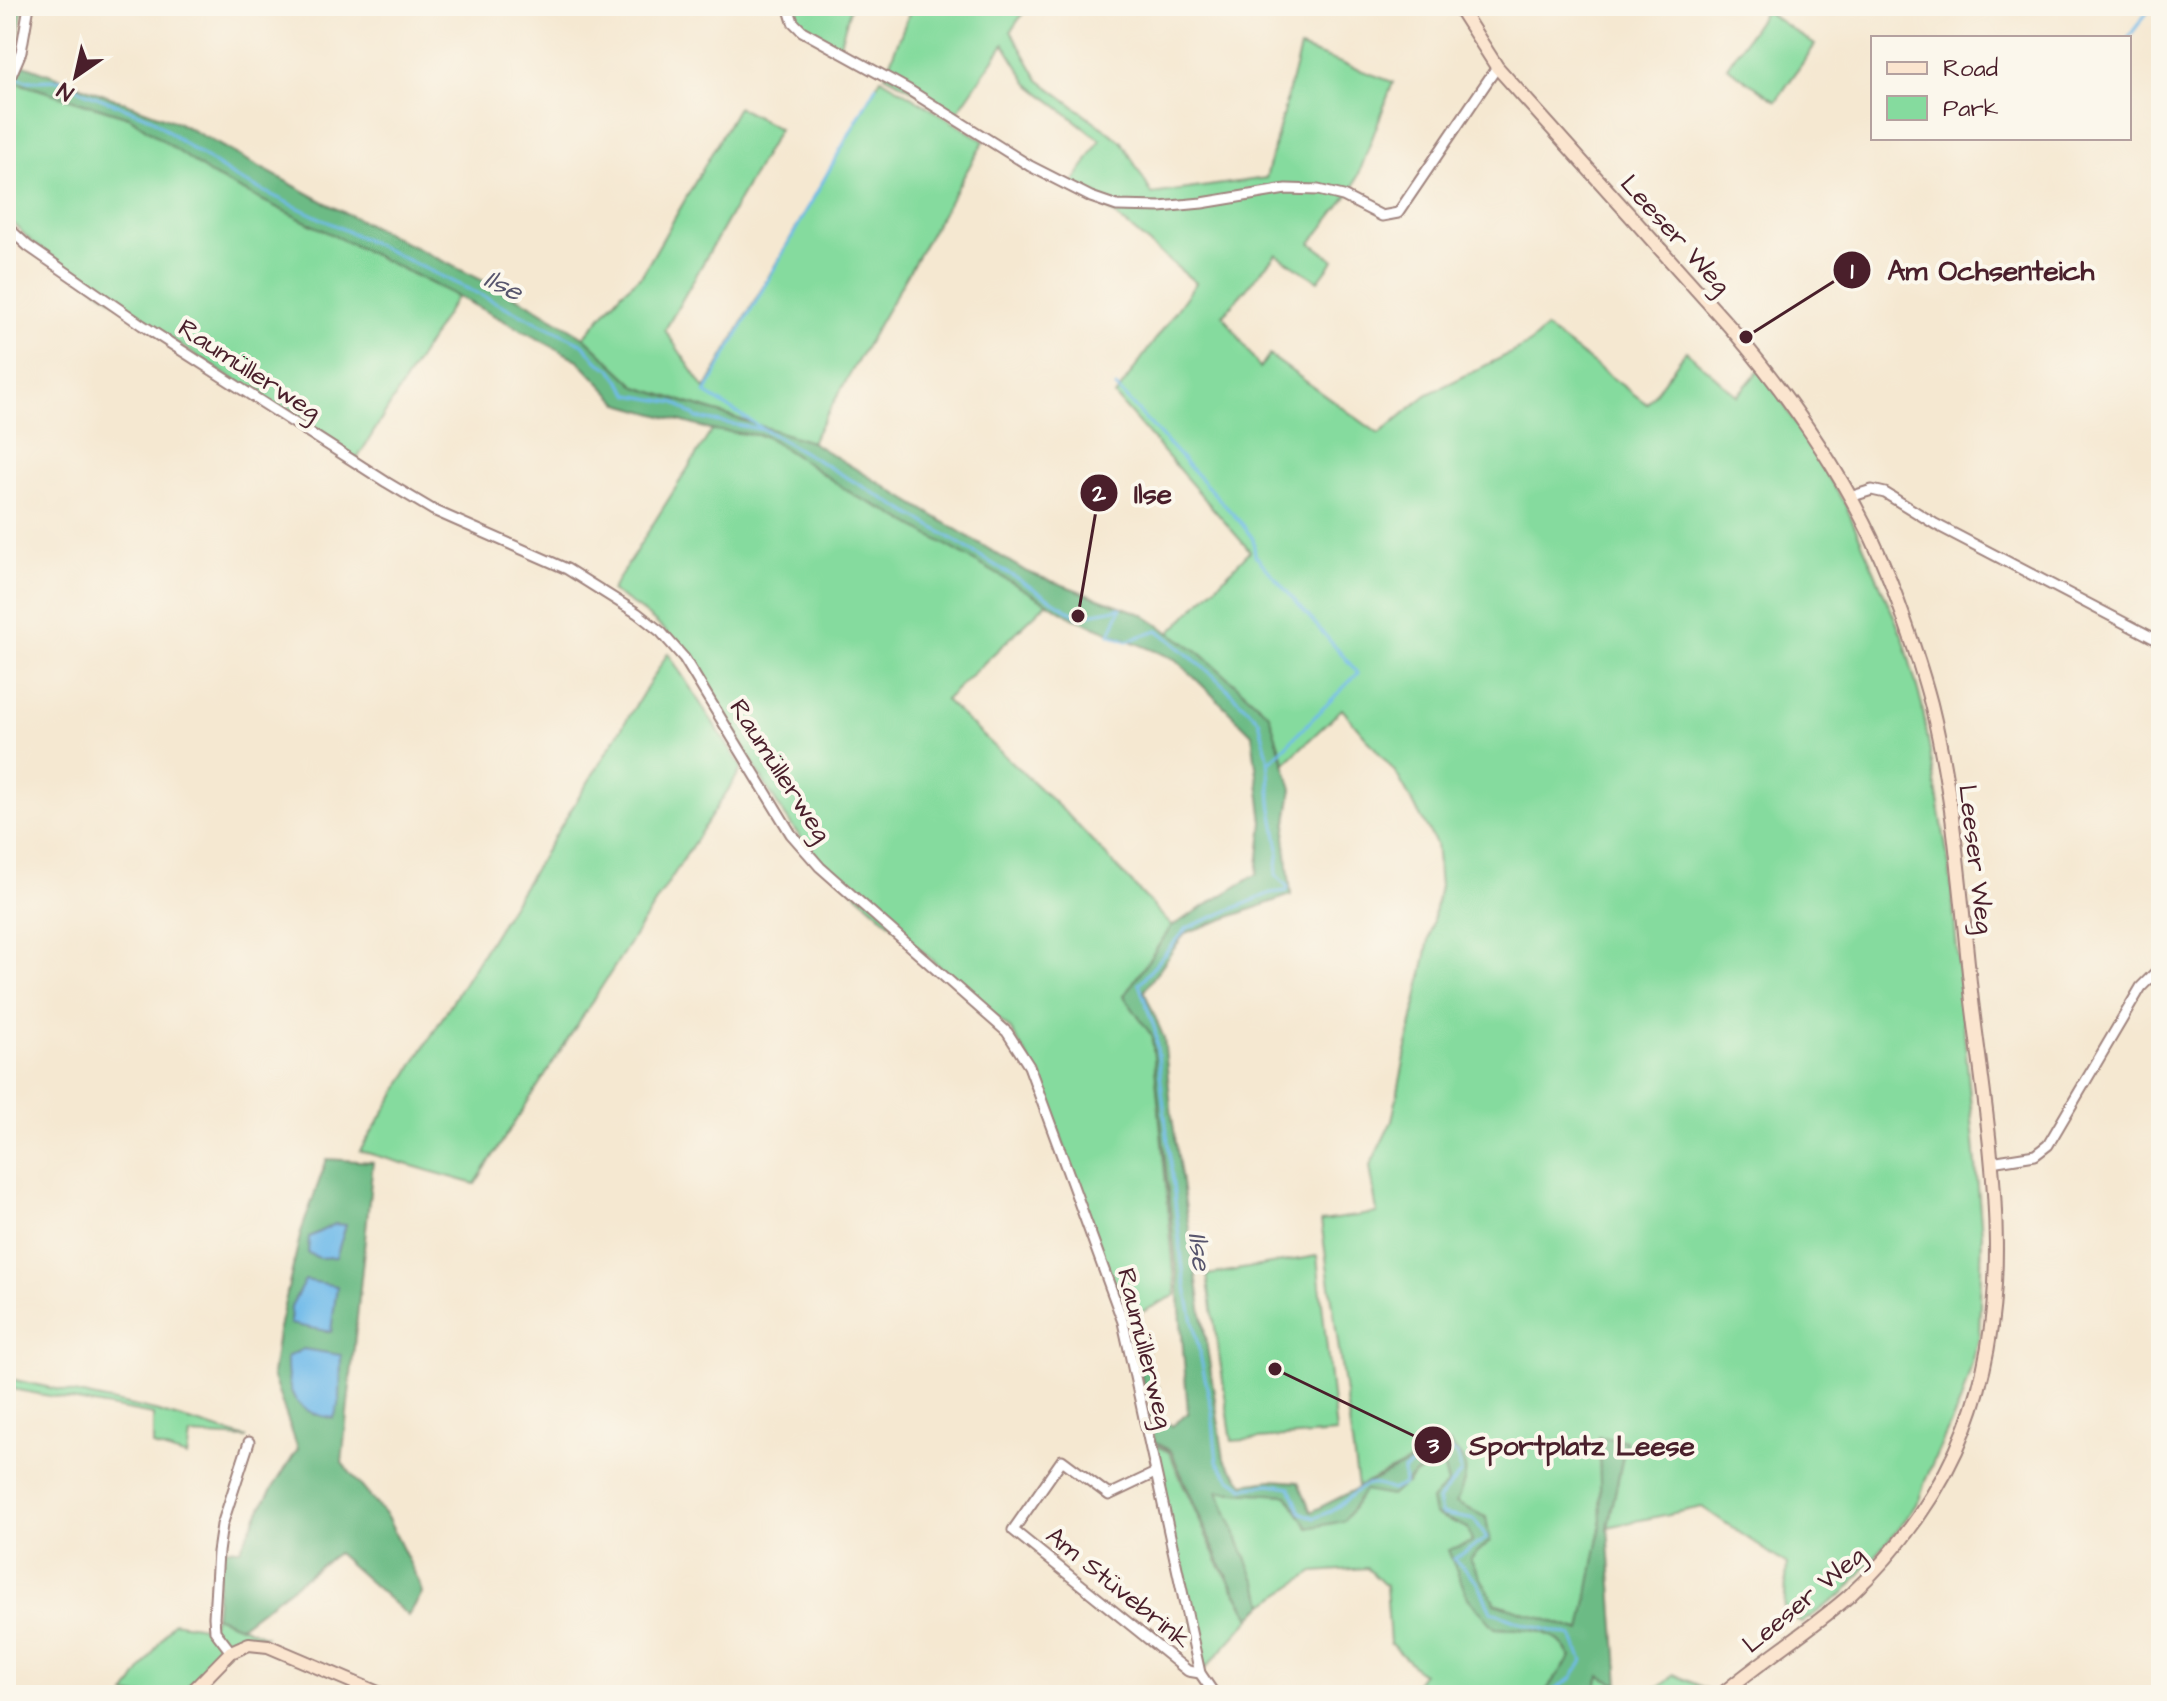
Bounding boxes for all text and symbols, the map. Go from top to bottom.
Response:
north arrow [36,36,116,116]
legend [1871,36,2131,140]
text: Road [1943,52,1998,86]
text: N [51,75,80,108]
text: Park [1943,92,1999,126]
street label: Leeser Weg [1610,167,1739,304]
callout: Am Ochsenteich [1832,244,2111,296]
text: Am Ochsenteich [1888,252,2096,291]
text: 1 [1850,255,1854,289]
water label: Ilse [478,260,531,312]
street label: Raumüllerweg [170,310,328,431]
callout: Ilse [1079,467,1188,519]
text: Ilse [1134,475,1172,514]
text: 2 [1091,477,1106,511]
street label: Raumüllerweg [719,692,840,850]
street label: Leeser Weg [1947,783,2003,936]
water label: Ilse [1178,1230,1221,1274]
street label: Raumüllerweg [1106,1265,1182,1432]
callout: Sportplatz Leese [1413,1419,1710,1471]
text: Sportplatz Leese [1468,1427,1695,1467]
text: 3 [1426,1429,1440,1463]
street label: Am Stüvebrink [1038,1518,1199,1658]
street label: Leeser Weg [1735,1538,1874,1663]

